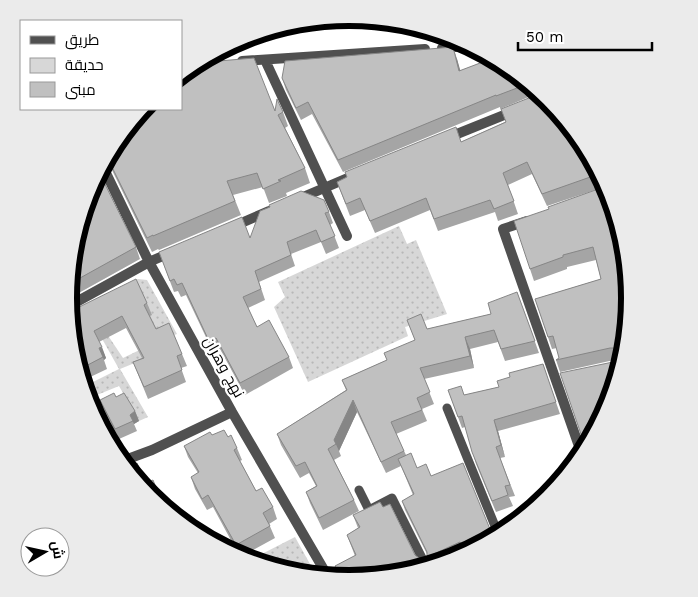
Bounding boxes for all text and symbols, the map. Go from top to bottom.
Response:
legend [20,20,182,110]
scale bar [518,20,652,52]
text: 50 m [526,28,563,46]
text: طريق [65,31,99,50]
text: حديقة [65,56,104,74]
text: مبنى [65,81,96,100]
street label: نهج وهران [198,333,248,402]
north arrow [20,527,70,577]
text: ش [48,540,67,560]

